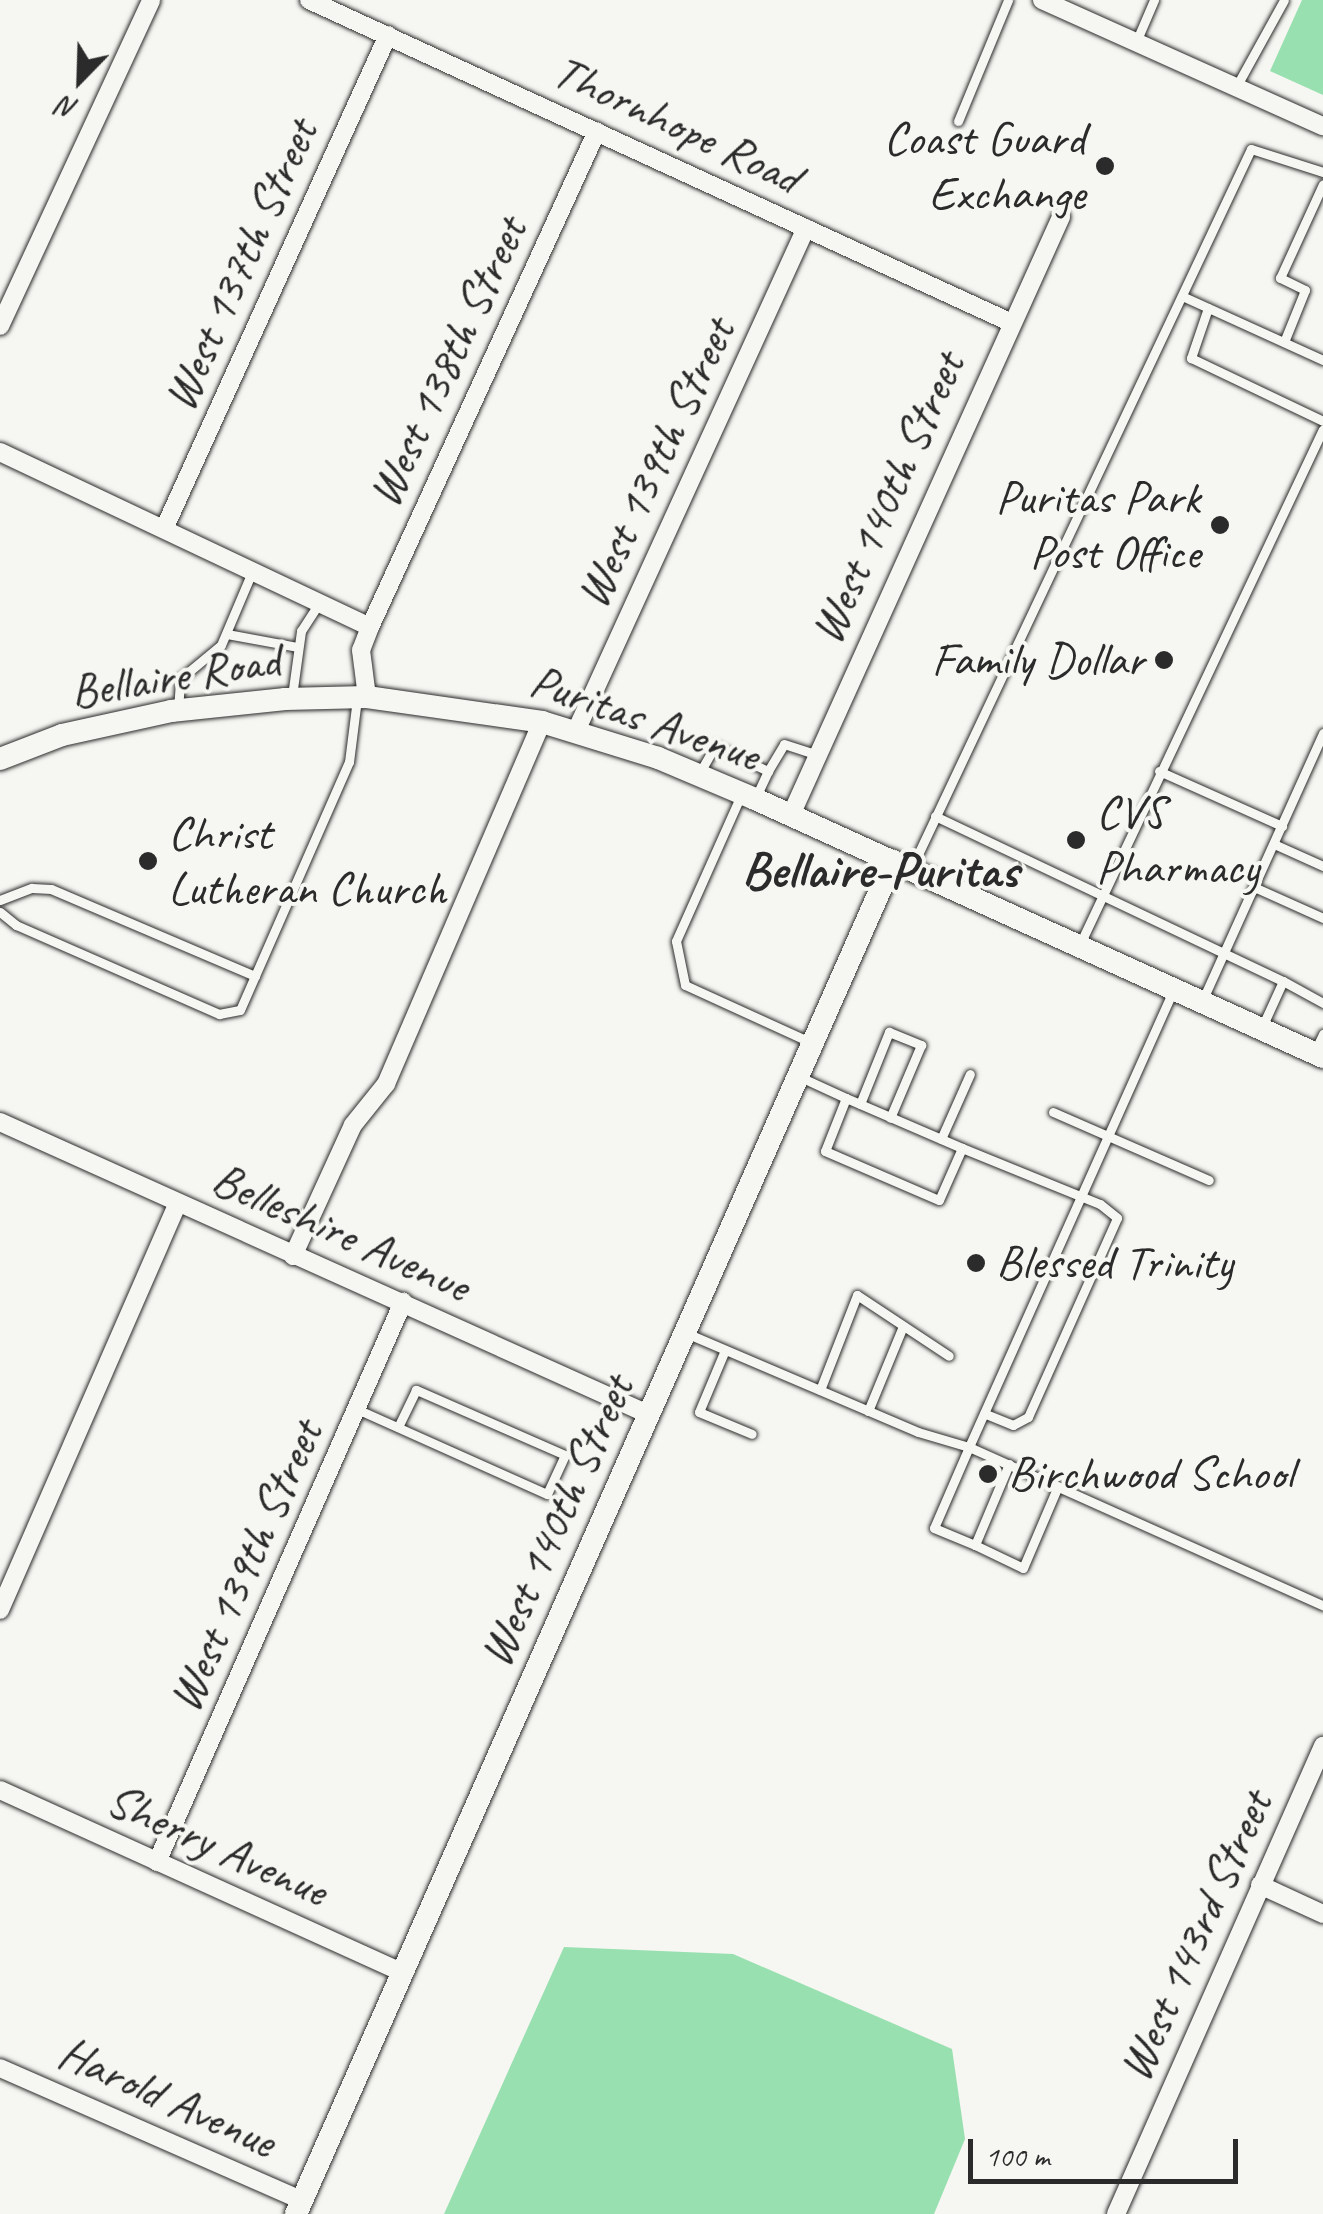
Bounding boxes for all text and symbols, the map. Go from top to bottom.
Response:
north arrow [30,30,130,130]
street label: Thornhope Road [544,42,810,206]
text: N [53,89,83,128]
place label: Coast Guard Exchange [886,109,1085,222]
street label: West 137th Street [150,110,330,420]
marker: Coast Guard Exchange [1094,155,1116,177]
street label: West 138th Street [355,208,539,516]
street label: West 139th Street [563,309,747,617]
street label: West 140th Street [797,343,977,653]
place label: Puritas Park Post Office [995,468,1200,581]
marker: Puritas Park Post Office [1209,514,1231,536]
street label: Bellaire Road [67,631,283,721]
place label: Family Dollar [933,631,1144,689]
marker: Family Dollar [1153,649,1175,671]
street label: Puritas Avenue [523,652,767,784]
place label: CVS Pharmacy [1096,783,1259,896]
place label: Christ Lutheran Church [168,804,448,917]
marker: CVS Pharmacy [1065,829,1087,851]
district label: Bellaire-Puritas [742,840,1018,902]
marker: Christ Lutheran Church [137,850,159,872]
street label: Belleshire Avenue [204,1150,478,1314]
place label: Blessed Trinity [996,1234,1231,1292]
marker: Blessed Trinity [965,1252,987,1274]
street label: West 140th Street [466,1366,646,1676]
street label: West 139th Street [155,1411,335,1721]
place label: Birchwood School [1008,1445,1291,1503]
marker: Birchwood School [977,1463,999,1485]
street label: Sherry Avenue [98,1771,336,1919]
street label: West 143rd Street [1105,1782,1285,2090]
street label: Harold Avenue [50,2024,284,2170]
scale bar [973,2119,1243,2181]
text: 100 m [985,2137,1050,2175]

